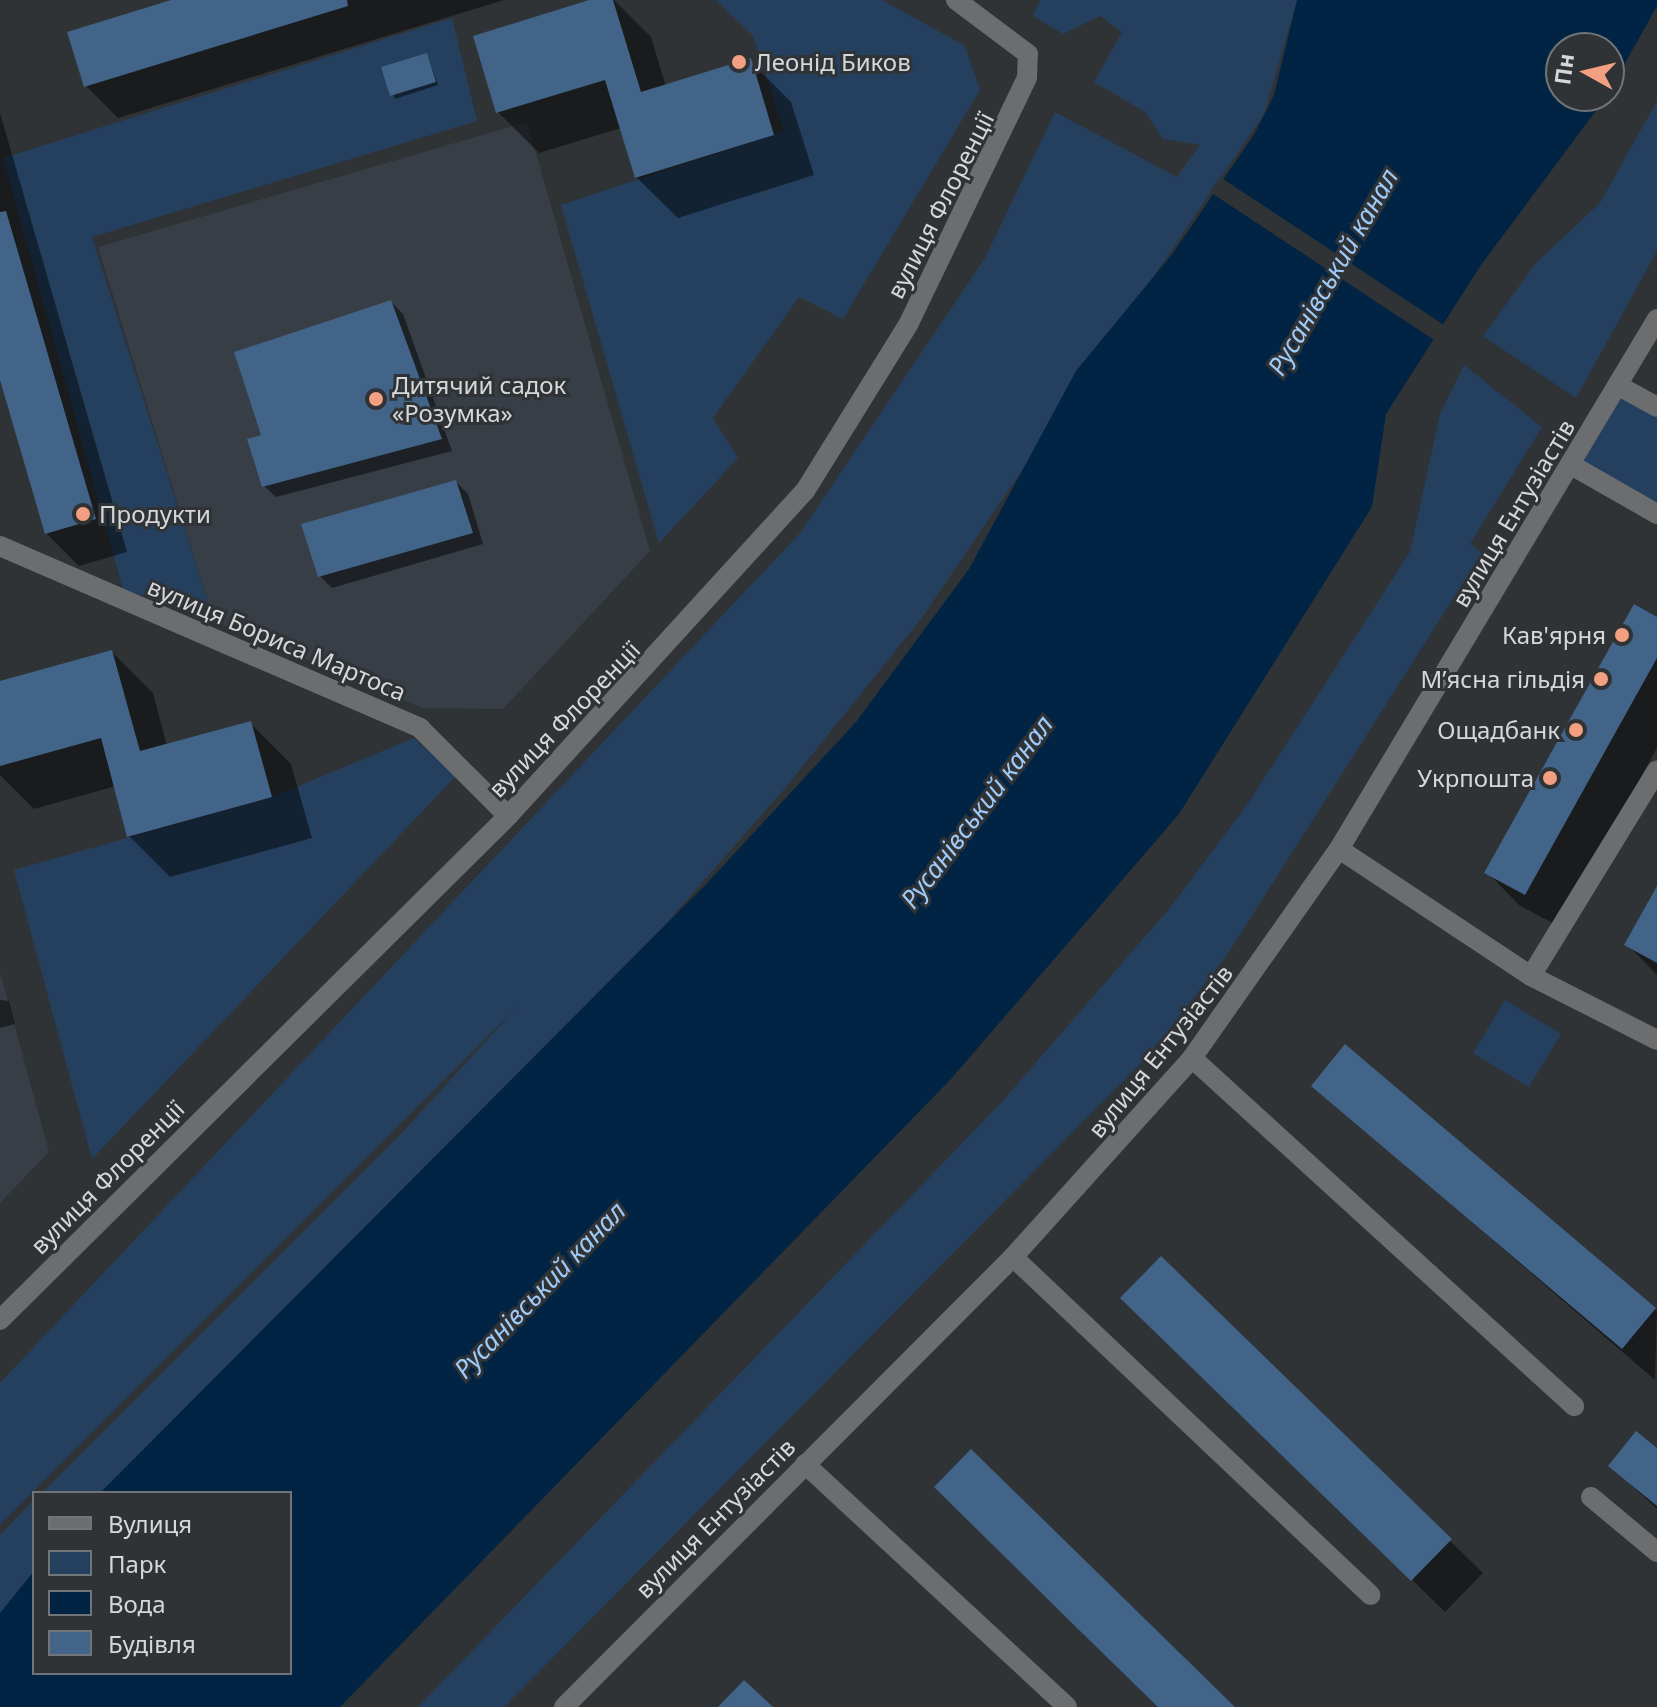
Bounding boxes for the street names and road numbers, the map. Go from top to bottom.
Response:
street label: вулиця Флоренції [881,107,999,303]
street label: вулиця Ентузіастів [1446,414,1580,612]
street label: вулиця Бориса Мартоса [144,571,410,707]
street label: вулиця Флоренції [482,635,646,803]
street label: вулиця Ентузіастів [1082,959,1238,1143]
street label: вулиця Флоренції [24,1094,190,1260]
street label: вулиця Ентузіастів [629,1432,801,1604]

